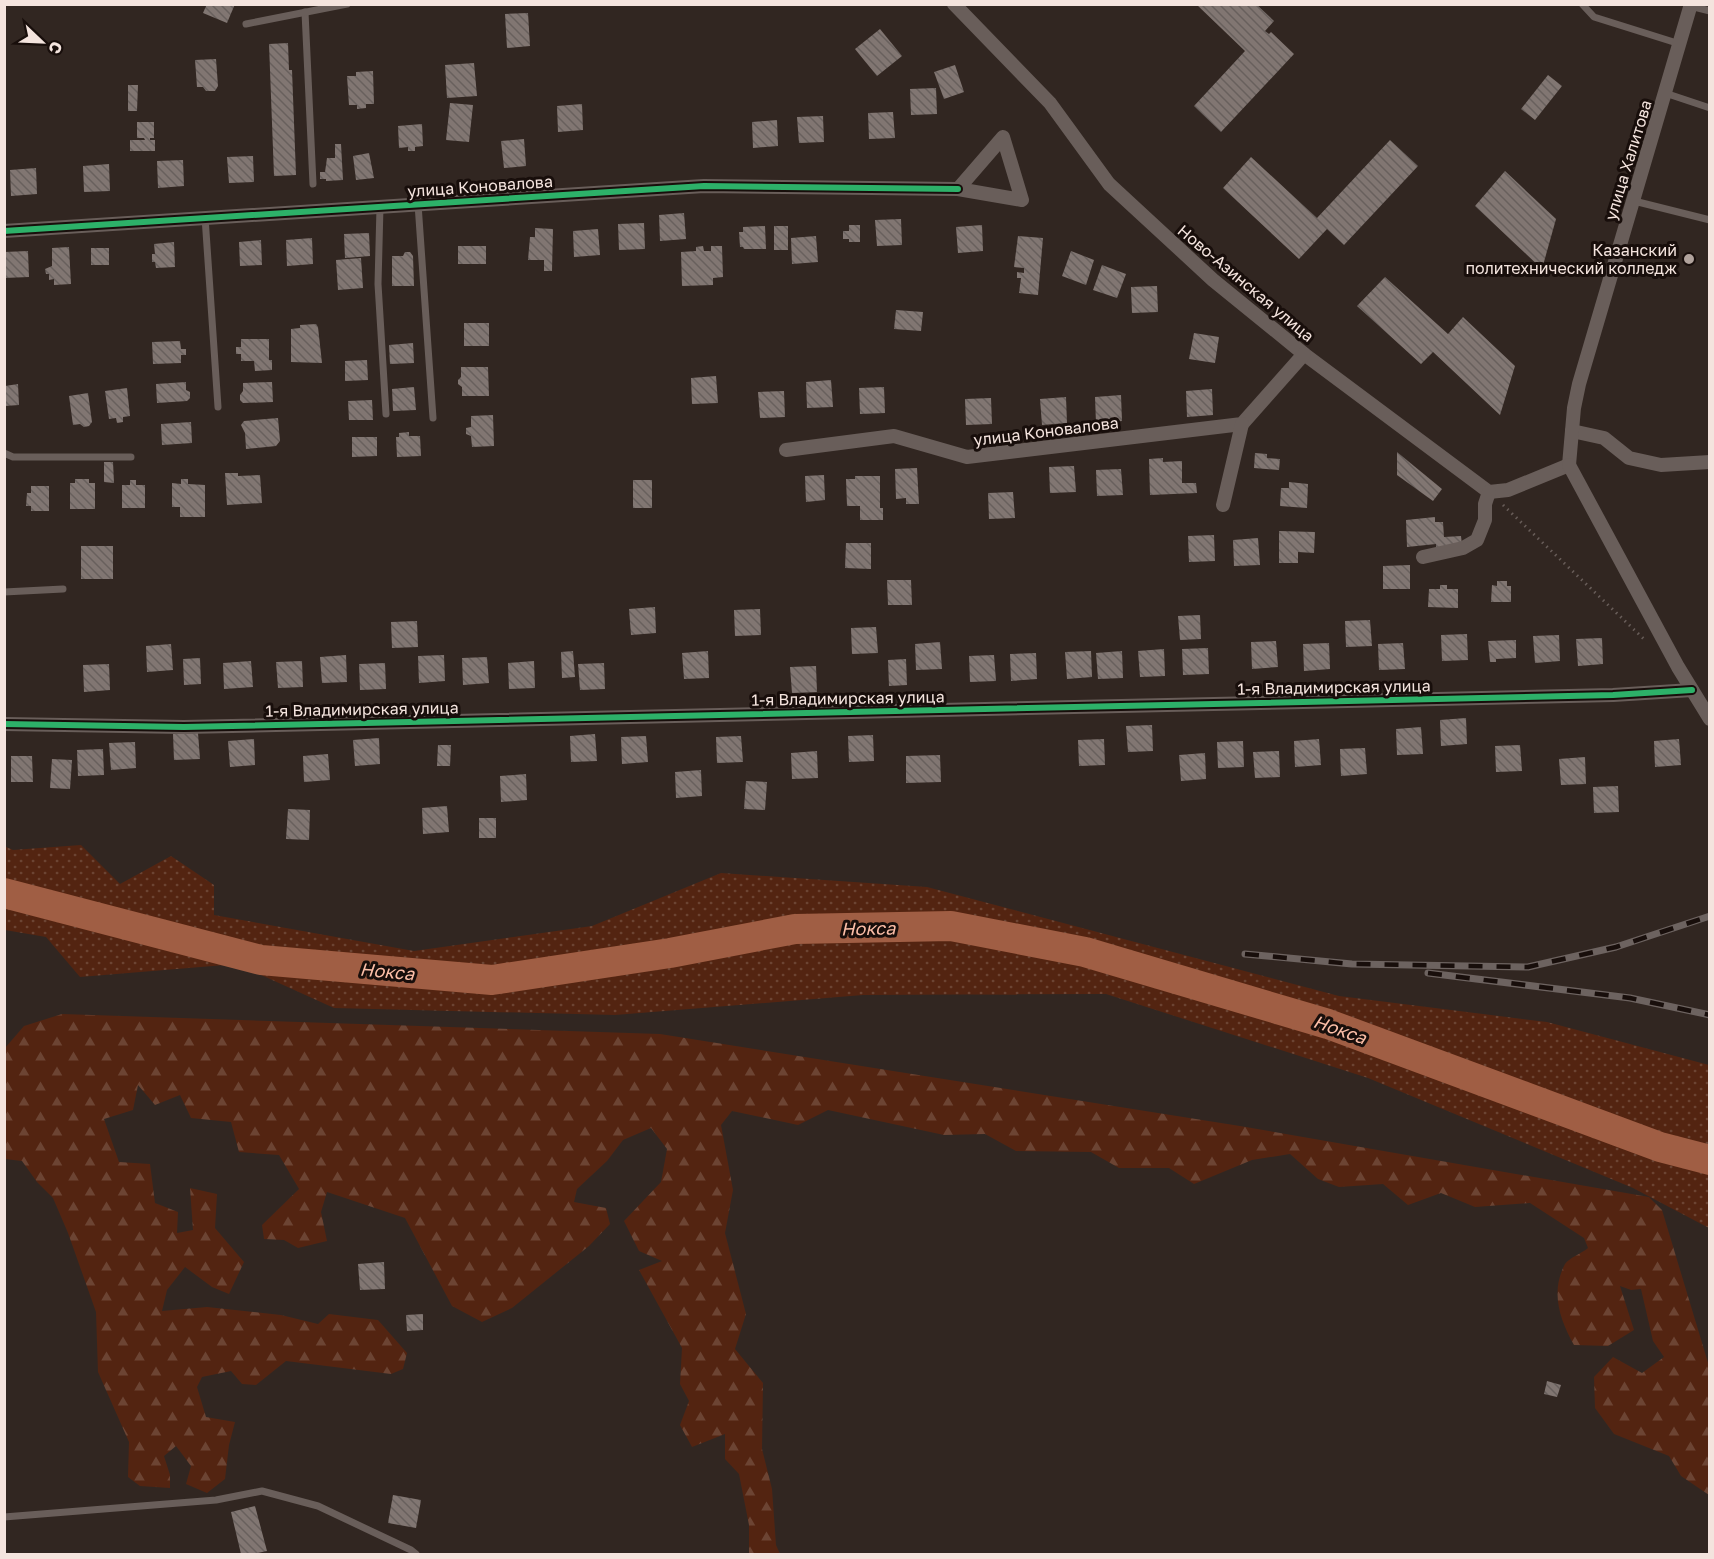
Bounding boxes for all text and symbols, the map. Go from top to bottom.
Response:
north arrow [12,12,72,72]
text: С [44,39,67,57]
street label: улица Халитова [1600,97,1656,223]
street label: улица Коновалова [407,171,553,201]
street label: Ново-Азинская улица [1174,220,1318,346]
place label: Казанский политехнический колледж [1465,240,1677,278]
marker: Казанский политехнический колледж [1682,252,1696,266]
street label: улица Коновалова [972,412,1120,450]
street label: 1-я Владимирская улица [1237,675,1431,699]
street label: 1-я Владимирская улица [751,686,945,710]
street label: 1-я Владимирская улица [265,697,459,721]
water label: Нокса [841,917,896,939]
water label: Нокса [359,958,416,984]
water label: Нокса [1311,1010,1370,1049]

